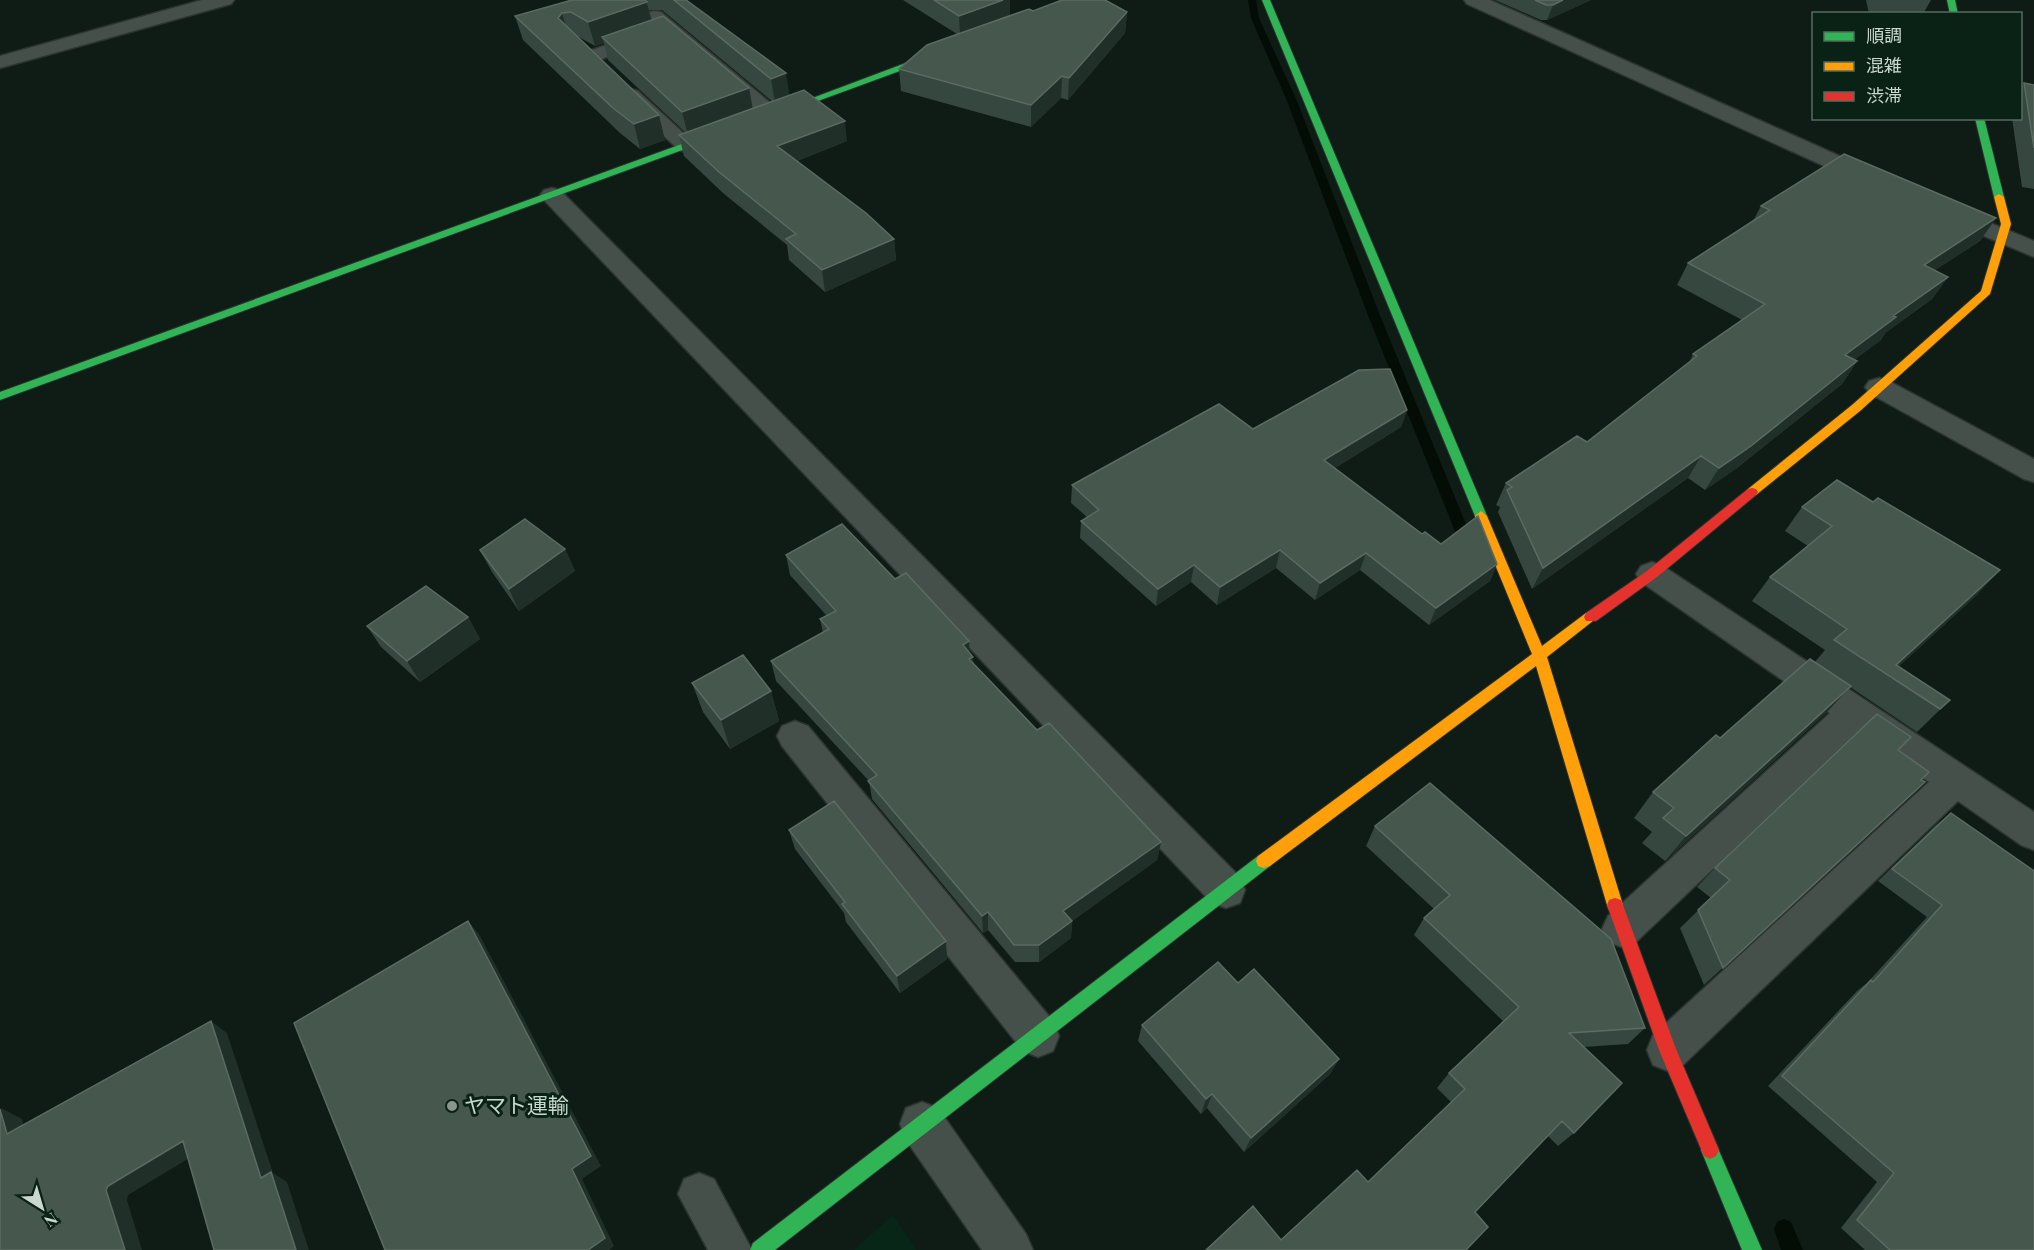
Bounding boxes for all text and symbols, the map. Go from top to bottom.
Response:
legend [1812,12,2022,120]
text: 順調 [1866,23,1902,47]
text: 混雑 [1866,53,1902,77]
text: 渋滞 [1866,83,1902,107]
place label: ヤマト運輸 [464,1090,569,1118]
marker: ヤマト運輸 [445,1099,459,1113]
north arrow [12,1178,72,1238]
text: N [40,1209,62,1233]

